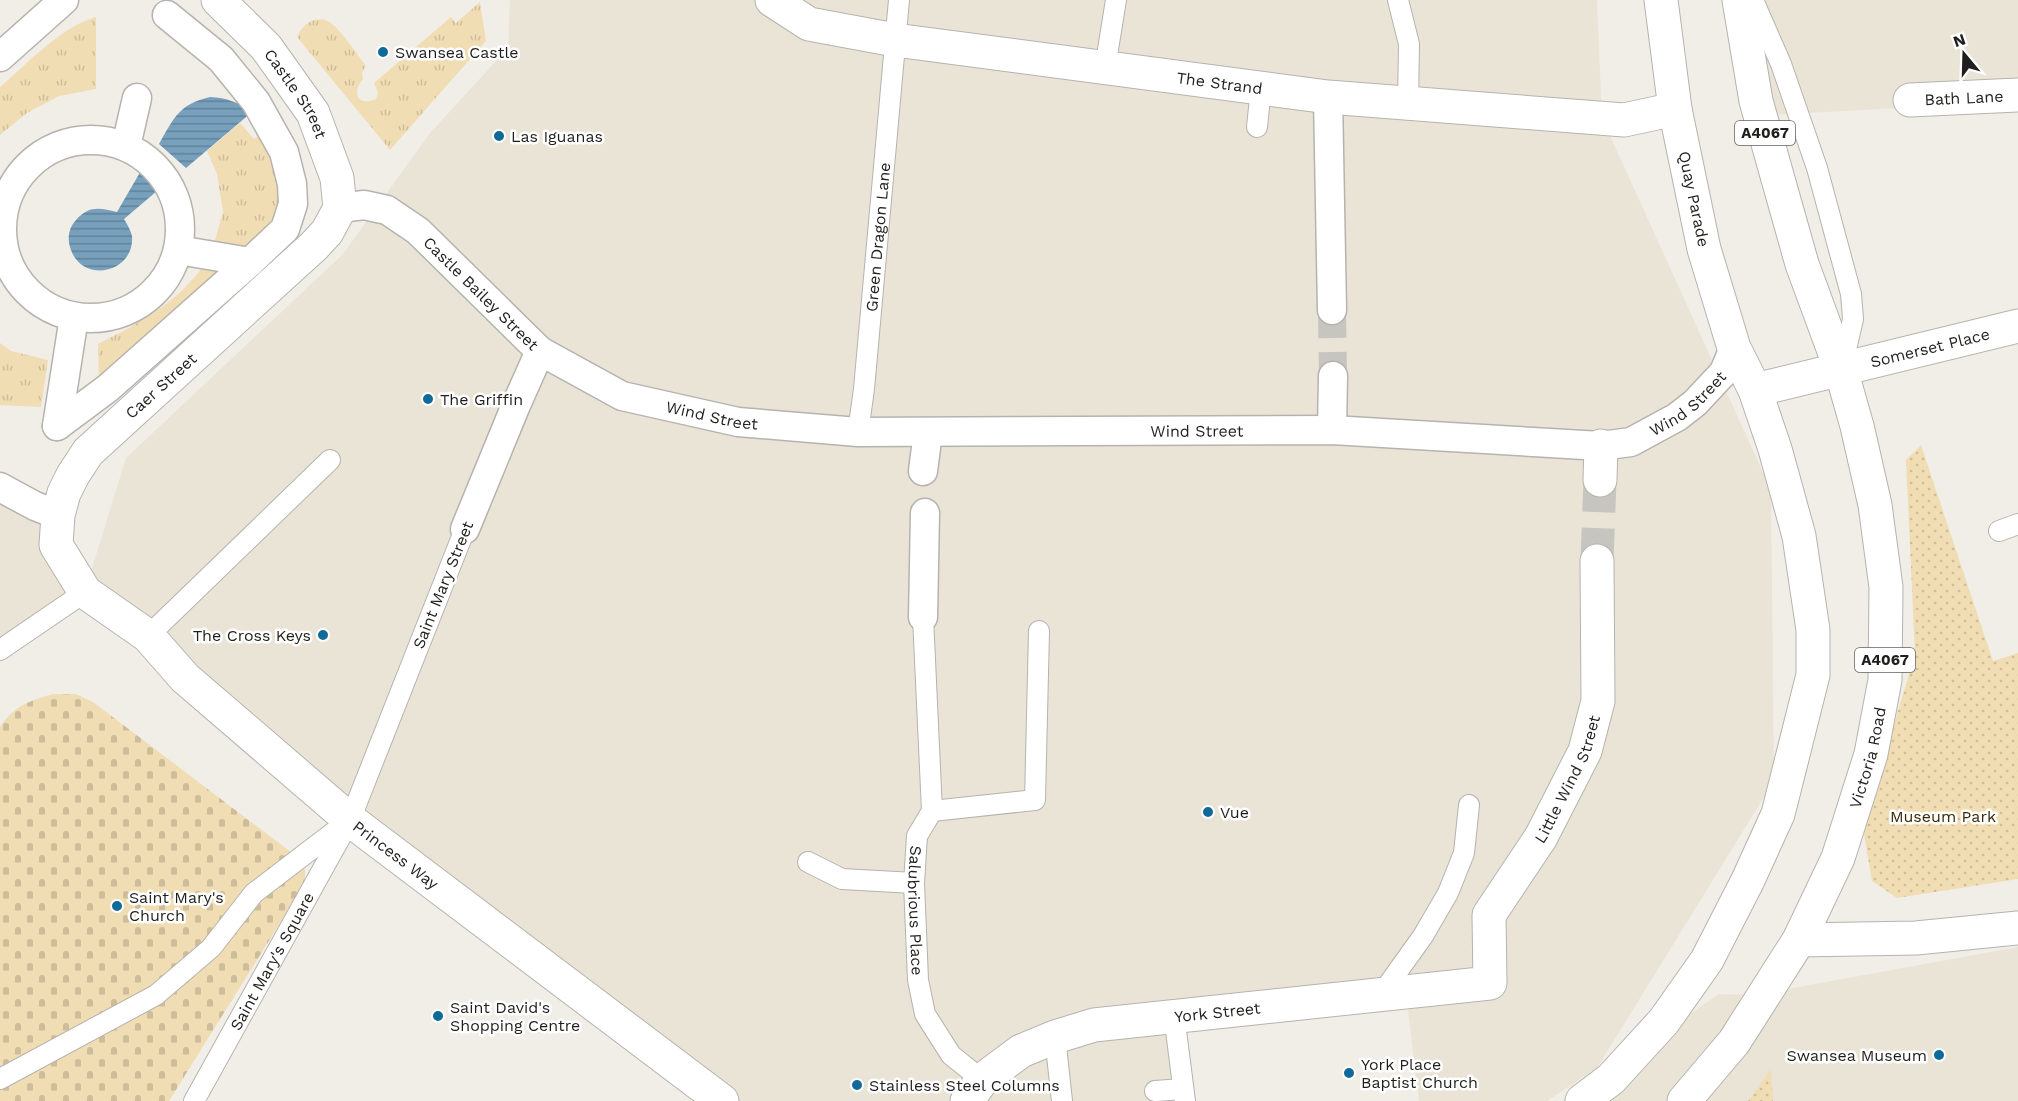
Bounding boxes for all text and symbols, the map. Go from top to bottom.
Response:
north arrow [1934,24,1994,84]
text: N [1951,29,1968,51]
place label: Swansea Castle [395,43,519,62]
street label: Castle Street [261,45,331,141]
marker: Swansea Castle [376,45,390,59]
street label: The Strand [1176,68,1264,98]
street label: Bath Lane [1924,86,2004,109]
road number: A4067 [1735,121,1795,145]
place label: Las Iguanas [511,127,603,146]
marker: Las Iguanas [492,129,506,143]
street label: Quay Parade [1675,149,1713,249]
street label: Green Dragon Lane [861,162,894,313]
street label: Castle Bailey Street [420,233,543,354]
street label: Somerset Place [1868,324,1991,371]
street label: Caer Street [122,349,201,423]
street label: Wind Street [1646,367,1730,440]
place label: The Griffin [440,390,523,409]
marker: The Griffin [421,392,435,406]
street label: Wind Street [664,397,759,433]
street label: Wind Street [1150,421,1244,440]
street label: Saint Mary Street [409,518,477,652]
place label: The Cross Keys [193,626,311,645]
marker: The Cross Keys [316,628,330,642]
road number: A4067 [1855,648,1915,672]
street label: Victoria Road [1845,705,1889,810]
street label: Little Wind Street [1530,713,1604,847]
place label: Vue [1220,803,1249,822]
marker: Vue [1201,805,1215,819]
park label: Museum Park [1890,807,1996,826]
street label: Princess Way [349,816,443,894]
street label: Salubrious Place [904,845,927,976]
place label: Saint Mary's Church [129,888,224,925]
street label: Saint Mary's Square [226,889,318,1034]
marker: Saint Mary's Church [110,899,124,913]
place label: Saint David's Shopping Centre [450,998,580,1035]
street label: York Street [1173,998,1262,1026]
marker: Saint David's Shopping Centre [431,1009,445,1023]
place label: Swansea Museum [1787,1046,1927,1065]
marker: Swansea Museum [1932,1048,1946,1062]
place label: York Place Baptist Church [1361,1055,1478,1092]
marker: York Place Baptist Church [1342,1066,1356,1080]
place label: Stainless Steel Columns [869,1076,1060,1095]
marker: Stainless Steel Columns [850,1078,864,1092]

